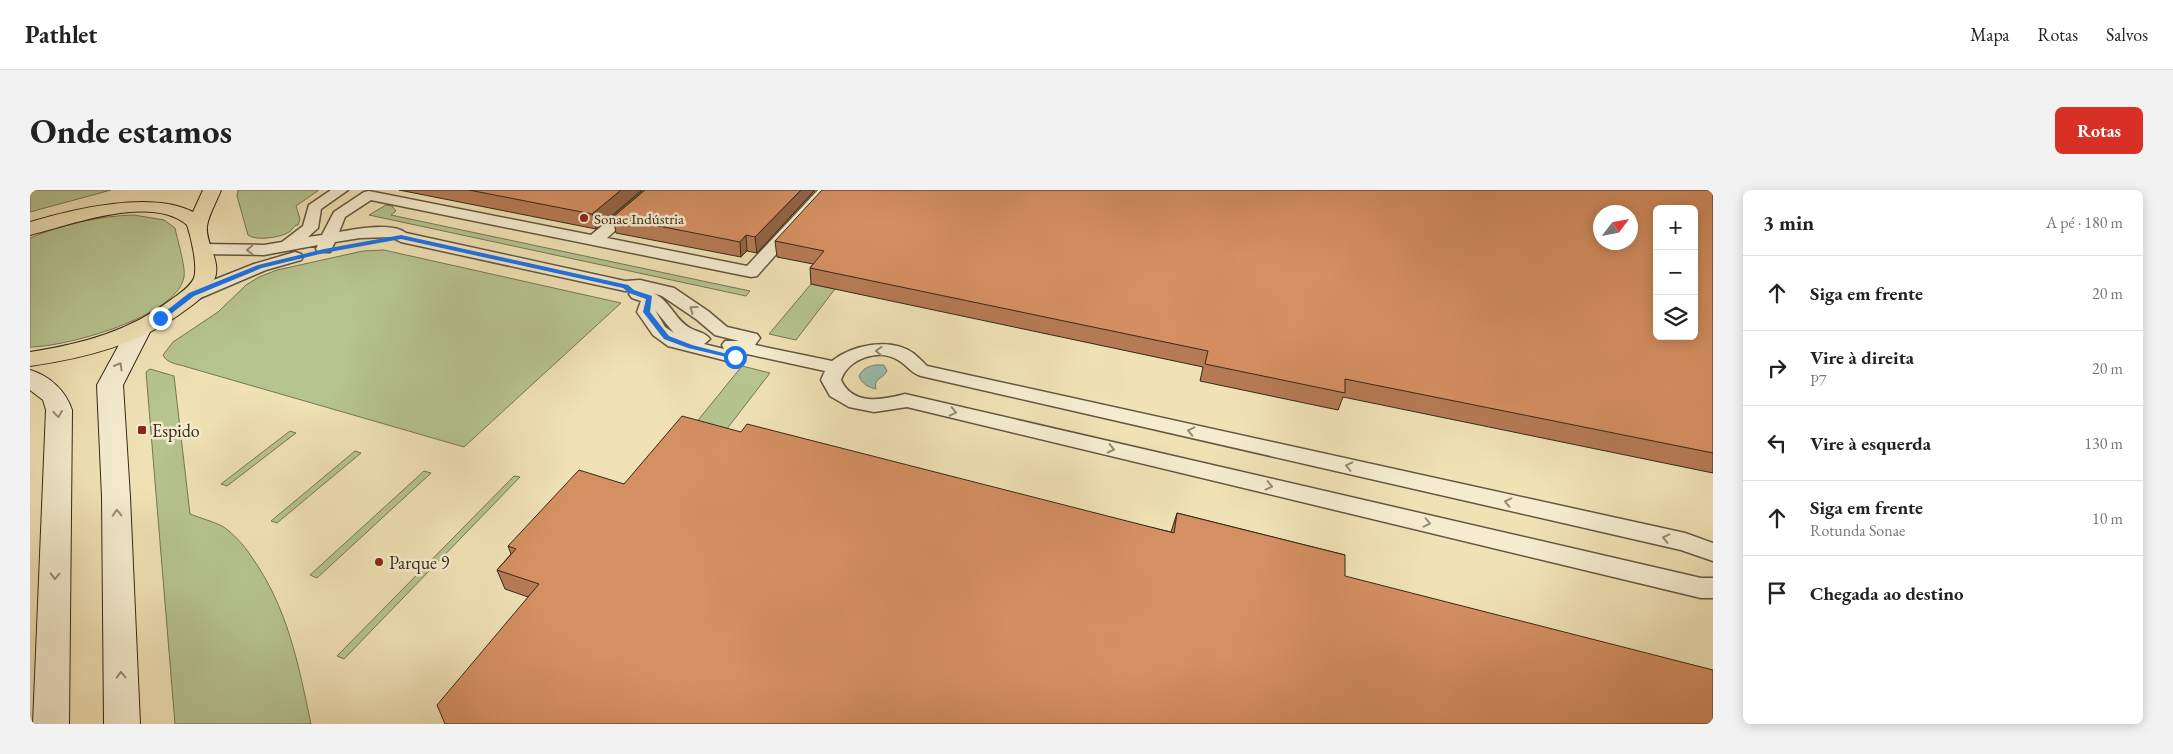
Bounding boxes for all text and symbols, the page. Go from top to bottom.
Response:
text: Pathlet [25,19,97,50]
text: Mapa [1970,23,2010,46]
text: Rotas [2038,23,2078,46]
text: Salvos [2106,23,2148,46]
button: Rotas [2055,107,2143,154]
text: Onde estamos [30,108,232,153]
north arrow [1593,205,1638,250]
map controls [1653,205,1698,340]
button: + [1653,205,1698,250]
place label: Sonae Indústria [594,209,684,228]
text: 3 min [1763,209,1814,236]
marker: Sonae Indústria [578,212,590,224]
text: A pé · 180 m [2046,212,2123,233]
one-way arrow [246,245,254,255]
button: − [1653,250,1698,295]
icon: ahead [1763,279,1791,307]
text: Siga em frente [1810,281,1923,306]
text: 20 m [2092,283,2123,304]
button: layers [1653,295,1698,340]
one-way arrow [690,306,699,314]
route end [149,307,172,330]
one-way arrow [875,345,883,356]
text: Vire à direita [1810,345,1914,370]
route start [724,346,747,369]
icon: right [1763,354,1791,382]
text: 20 m [2092,358,2123,379]
one-way arrow [113,363,123,372]
text: P7 [1810,370,1827,391]
one-way arrow [948,406,957,417]
one-way arrow [52,410,63,418]
place label: Espido [152,419,200,442]
marker: Espido [136,424,148,436]
one-way arrow [1186,426,1195,437]
icon: left [1763,429,1791,457]
text: Vire à esquerda [1810,431,1931,456]
text: 130 m [2084,433,2123,454]
one-way arrow [1106,443,1115,454]
one-way arrow [1345,462,1354,472]
one-way arrow [1265,480,1273,491]
text: Siga em frente [1810,495,1923,520]
one-way arrow [1503,497,1512,508]
icon: ahead [1763,504,1791,532]
text: 10 m [2092,508,2123,529]
one-way arrow [111,509,122,517]
one-way arrow [1423,517,1432,528]
text: Rotunda Sonae [1810,520,1905,541]
one-way arrow [1662,533,1671,544]
place label: Parque 9 [389,551,450,574]
marker: Parque 9 [373,556,385,568]
one-way arrow [50,572,61,580]
icon: arrive [1763,579,1791,607]
text: Chegada ao destino [1810,581,1964,606]
one-way arrow [115,671,126,679]

